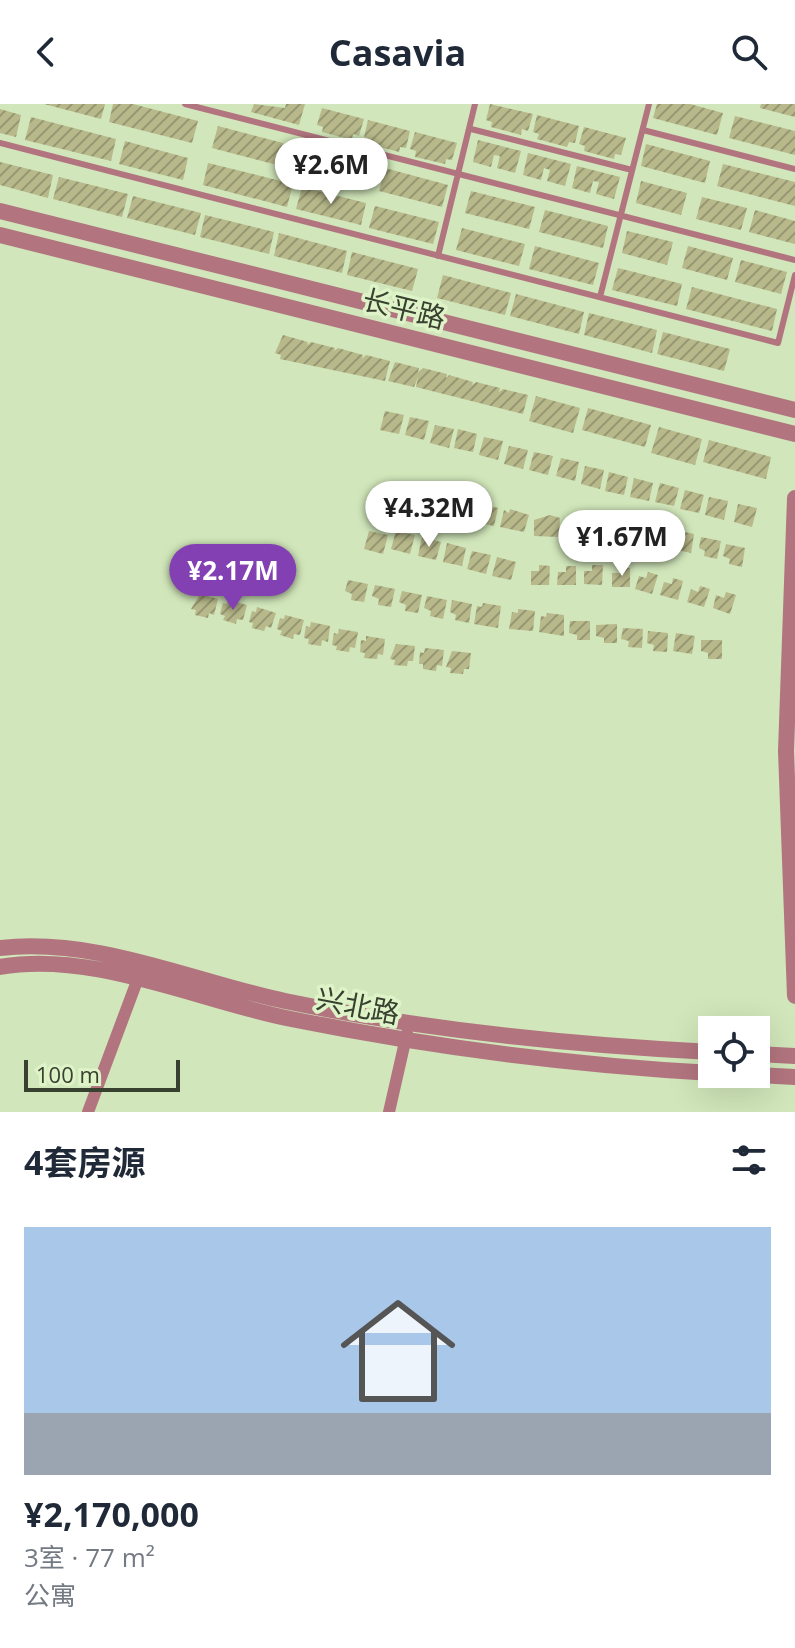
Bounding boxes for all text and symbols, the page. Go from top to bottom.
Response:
text: Casavia [329,28,466,77]
icon: back [24,30,68,74]
icon: search [727,30,771,74]
pin: ¥2.6M [275,138,387,206]
text: ¥2.6M [293,146,369,182]
street label: 长平路 [359,279,450,337]
pin: ¥4.32M [364,481,494,549]
text: ¥4.32M [383,489,475,525]
pin: ¥1.67M [557,510,687,578]
text: ¥1.67M [576,518,668,554]
pin: ¥2.17M [168,544,298,612]
text: ¥2.17M [187,552,279,588]
street label: 兴北路 [313,978,403,1032]
map controls [698,1016,770,1088]
button: locate [698,1016,770,1088]
scale bar [24,1056,180,1092]
text: 100 m [36,1059,100,1089]
icon: filters [727,1138,771,1182]
text: 4套房源 [24,1139,145,1185]
icon: home [326,1279,470,1423]
text: ¥2,170,000 [24,1491,199,1537]
text: 3室 · 77 m² [24,1539,155,1575]
text: 公寓 [24,1577,76,1613]

